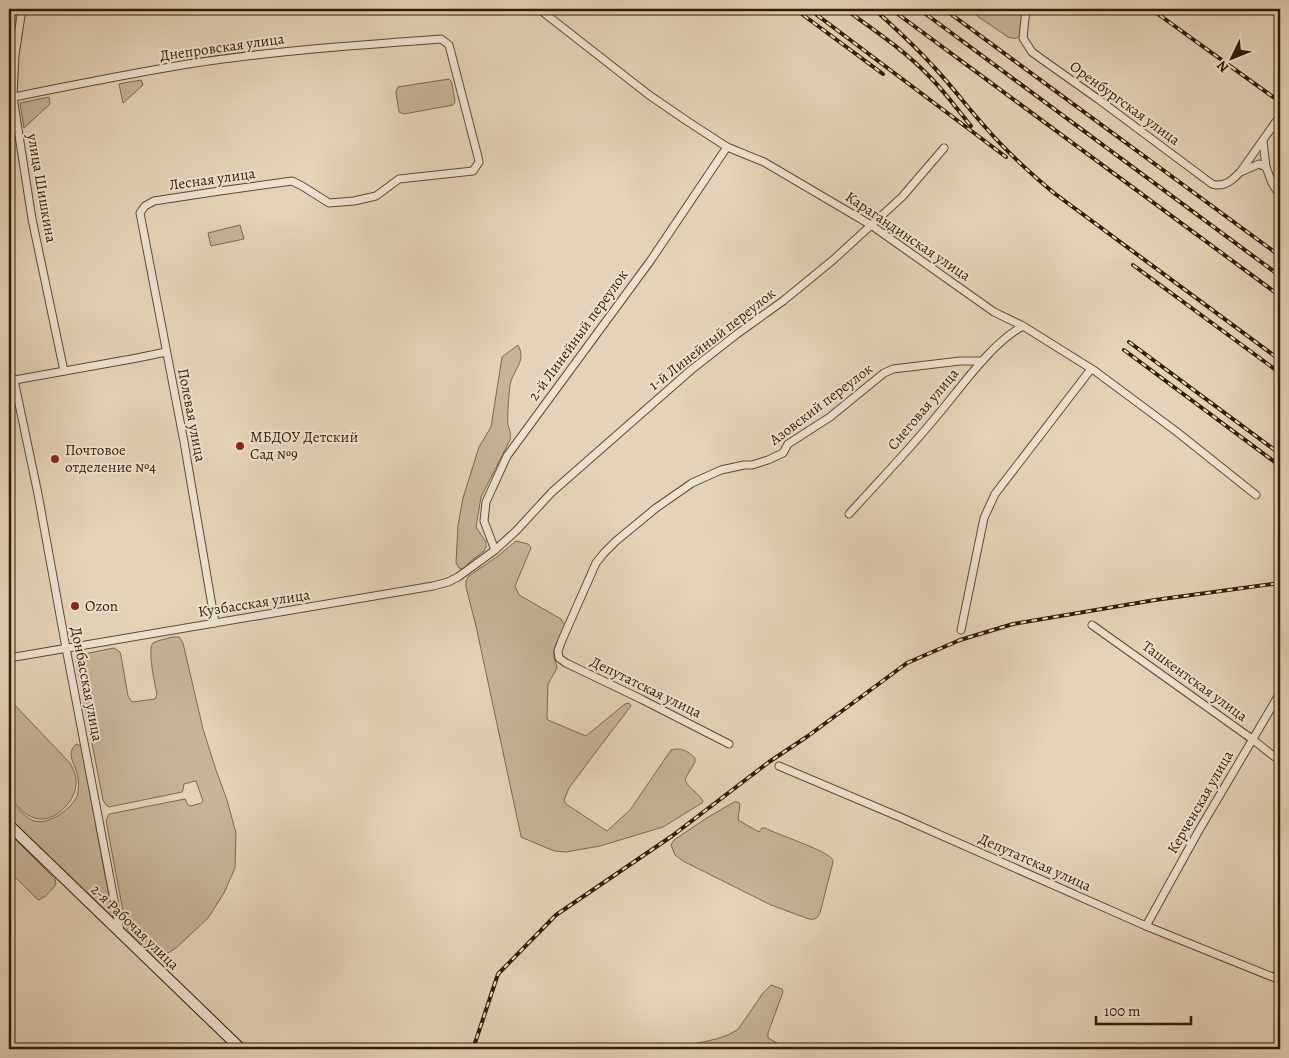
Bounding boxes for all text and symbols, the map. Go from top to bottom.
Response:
street label: Днепровская улица [158,28,286,66]
north arrow [1206,32,1256,82]
street label: Оренбургская улица [1066,56,1184,150]
text: N [1212,56,1233,77]
street label: улица Шишкина [22,131,61,244]
street label: Лесная улица [168,163,257,195]
street label: Карагандинская улица [841,187,975,286]
street label: 2-й Линейный переулок [524,265,633,405]
street label: 1-й Линейный переулок [645,283,780,395]
street label: Азовский переулок [764,358,877,450]
street label: Снеговая улица [883,364,963,454]
street label: Полевая улица [173,367,211,464]
place label: МБДОУ Детский Сад №9 [250,427,358,464]
place label: Почтовое отделение №4 [65,440,156,477]
marker: МБДОУ Детский Сад №9 [234,440,246,452]
marker: Почтовое отделение №4 [49,453,61,465]
street label: Кузбасская улица [197,584,311,622]
place label: Ozon [85,596,118,616]
marker: Ozon [69,600,81,612]
street label: Донбасская улица [66,625,108,743]
street label: Ташкентская улица [1138,636,1252,726]
street label: Депутатская улица [587,651,705,723]
street label: Керченская улица [1162,747,1238,857]
street label: Депутатская улица [975,828,1095,896]
street label: 2-я Рабочая улица [86,880,184,974]
scale bar [1096,993,1192,1025]
text: 100 m [1104,1001,1141,1021]

